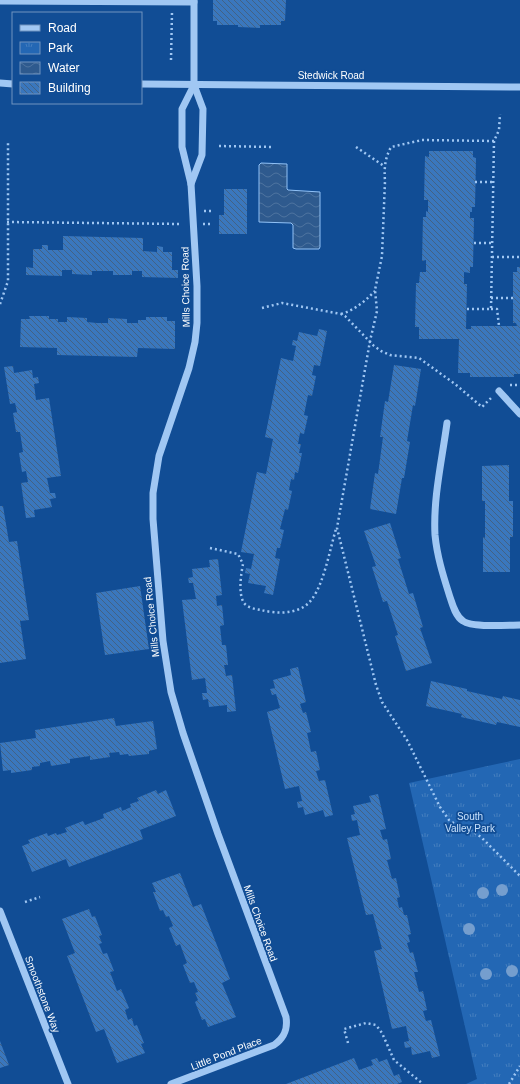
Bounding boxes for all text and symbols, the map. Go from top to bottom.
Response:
legend [12,12,142,104]
text: Road [48,21,77,35]
text: Park [48,41,74,55]
text: Water [48,61,80,75]
street label: Stedwick Road [298,70,364,81]
text: Building [48,81,91,95]
street label: Mills Choice Road [179,247,192,327]
street label: Mills Choice Road [142,576,161,658]
park label: South Valley Park [445,811,496,834]
street label: Mills Choice Road [242,883,279,963]
street label: Smoothstone Way [23,954,62,1034]
street label: Little Pond Place [189,1035,264,1072]

